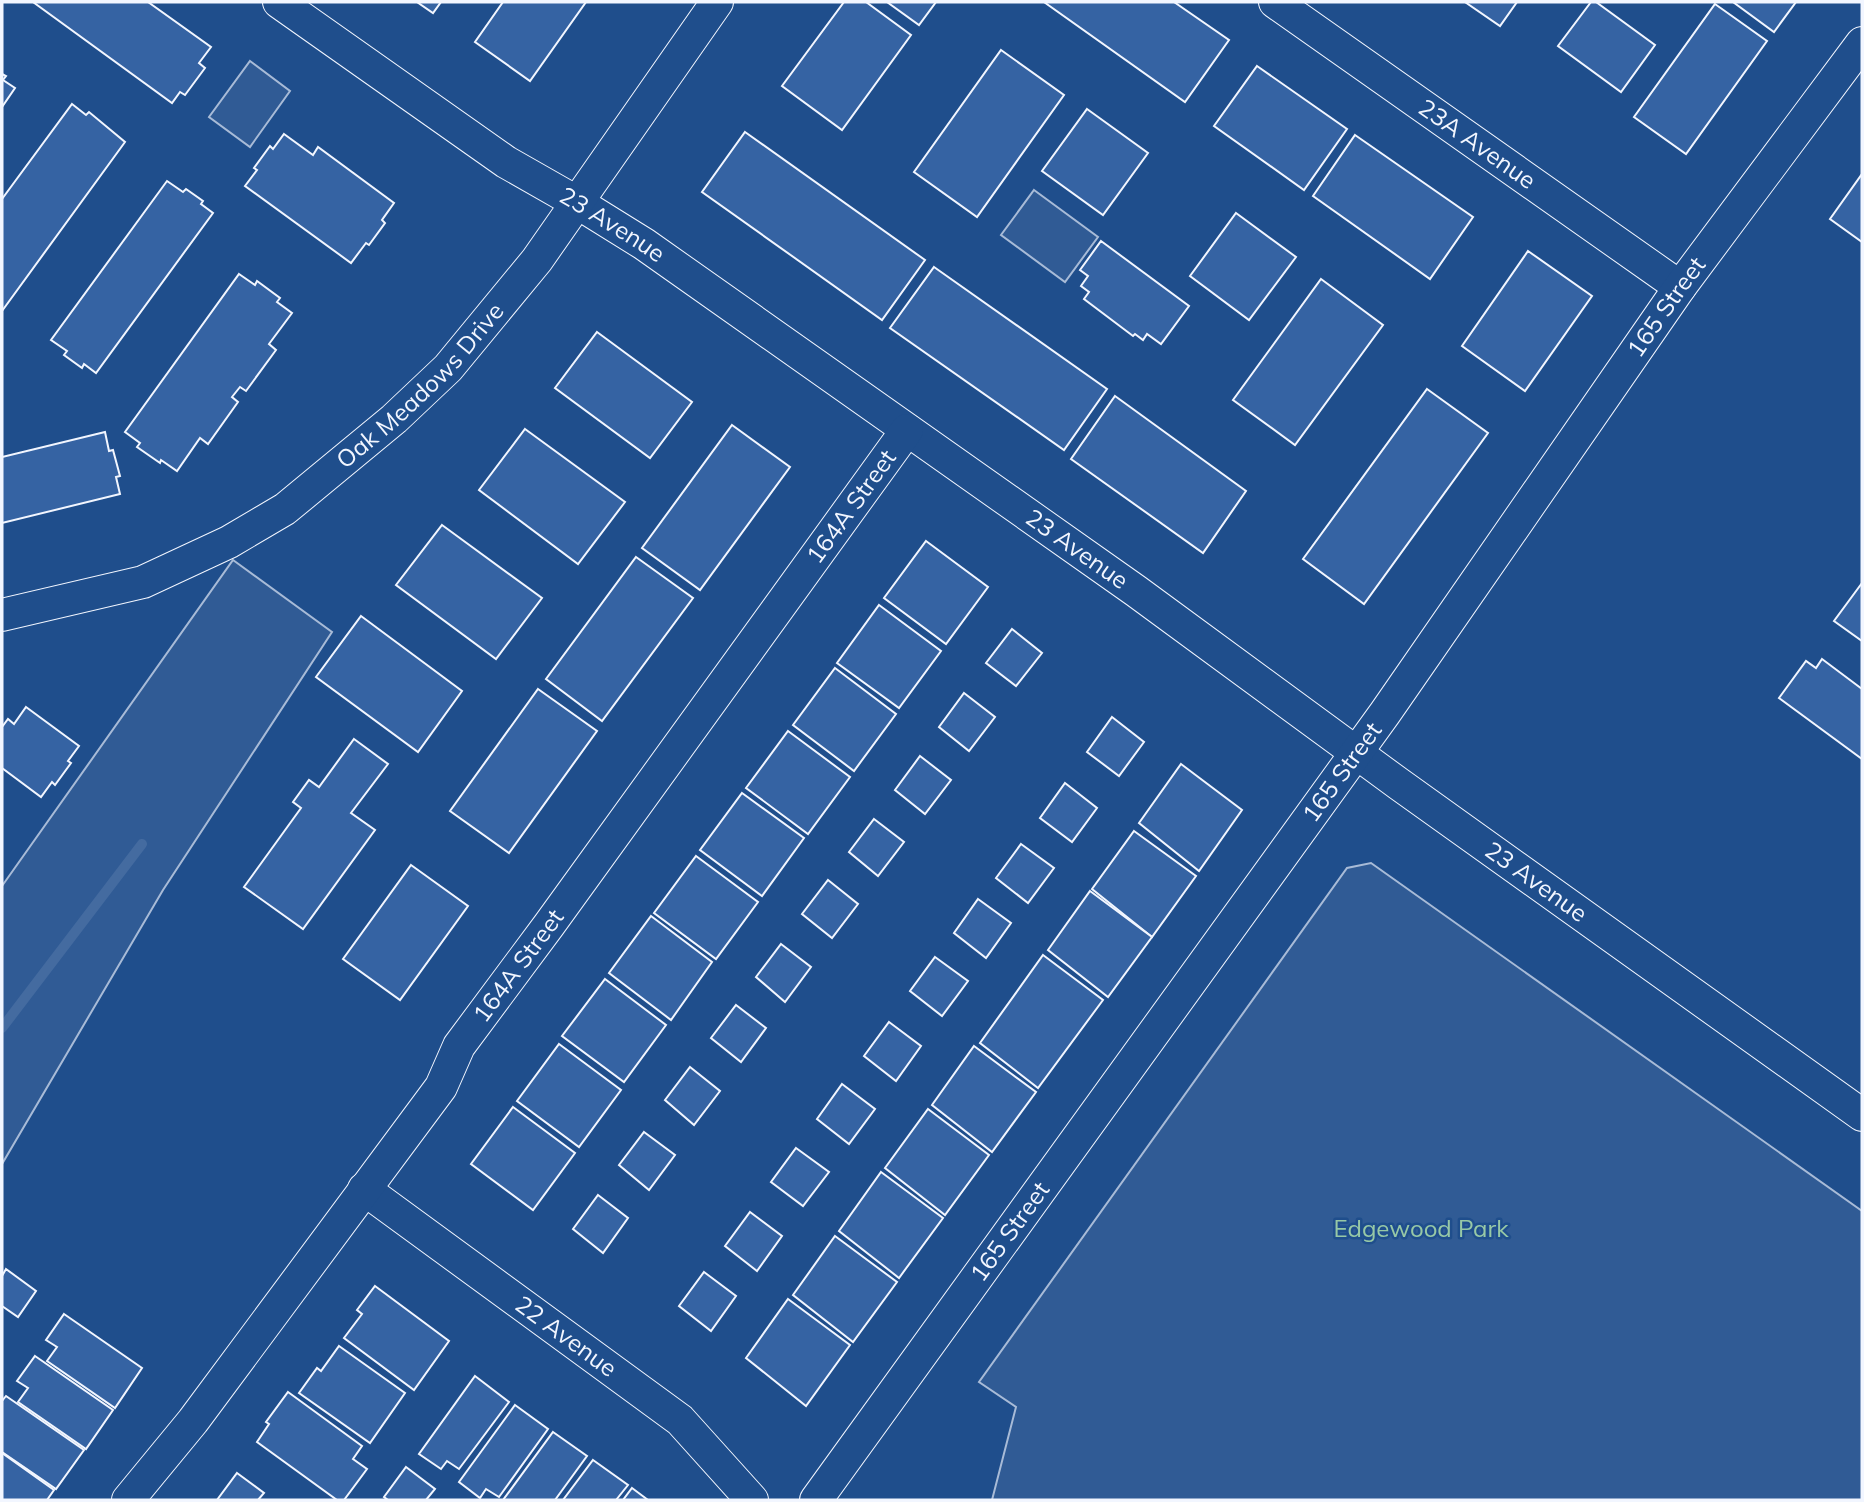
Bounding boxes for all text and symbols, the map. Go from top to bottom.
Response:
street label: 23A Avenue [1413,92,1542,195]
street label: 23 Avenue [555,180,671,268]
street label: 165 Street [1620,250,1711,363]
street label: Oak Meadows Drive [330,296,510,474]
street label: 164A Street [799,443,902,569]
street label: 23 Avenue [1020,502,1135,595]
street label: 165 Street [1295,716,1387,827]
street label: 23 Avenue [1480,834,1594,928]
street label: 164A Street [466,903,570,1028]
street label: 165 Street [963,1175,1055,1287]
park label: Edgewood Park [1333,1213,1509,1243]
street label: 22 Avenue [510,1289,623,1383]

